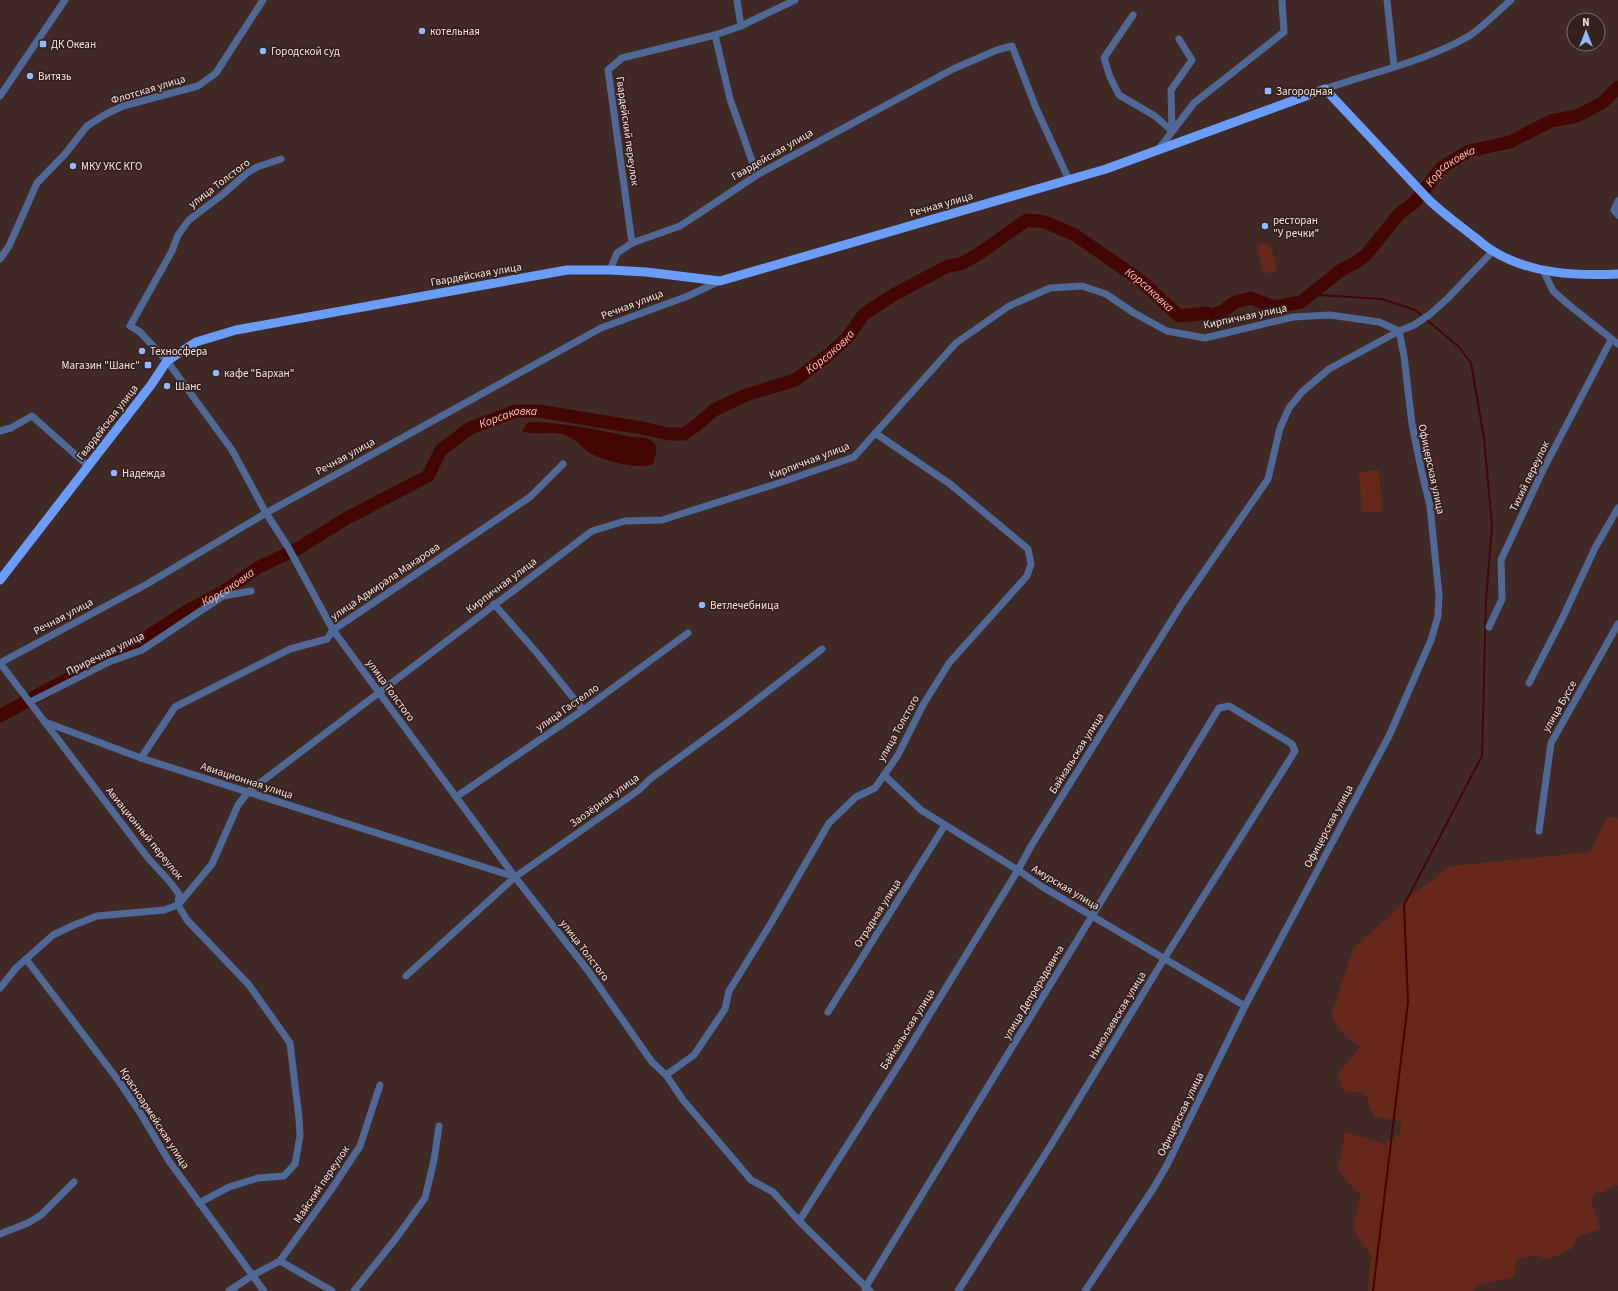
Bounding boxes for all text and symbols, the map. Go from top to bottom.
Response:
north arrow [1566,12,1606,52]
text: N [1582,15,1590,30]
place label: котельная [430,24,480,39]
marker: котельная [417,26,427,36]
place label: ДК Океан [51,37,96,52]
marker: ДК Океан [38,39,48,49]
place label: Городской суд [271,44,340,59]
marker: Городской суд [258,46,268,56]
place label: Витязь [38,69,71,84]
marker: Витязь [25,71,35,81]
street label: Флотская улица [109,71,187,108]
street label: Гвардейский переулок [612,75,643,187]
place label: Загородная [1276,84,1333,99]
marker: Загородная [1263,86,1273,96]
street label: Гвардейская улица [729,125,816,184]
water label: Корсаковка [1422,142,1477,191]
street label: улица Толстого [185,155,253,212]
place label: МКУ УКС КГО [81,159,142,174]
marker: МКУ УКС КГО [68,161,78,171]
street label: Речная улица [908,188,975,221]
place label: ресторан "У речки" [1273,213,1319,241]
marker: ресторан "У речки" [1260,221,1270,231]
street label: Гвардейская улица [429,259,523,290]
water label: Корсаковка [1121,264,1178,317]
street label: Речная улица [599,286,665,323]
street label: Кирпичная улица [1202,300,1288,333]
water label: Корсаковка [802,326,859,378]
place label: Техносфера [150,344,207,359]
marker: Техносфера [137,346,147,356]
place label: Магазин "Шанс" [61,358,140,373]
marker: Магазин "Шанс" [143,360,153,370]
place label: кафе "Бархан" [224,366,294,381]
marker: кафе "Бархан" [211,368,221,378]
place label: Шанс [175,379,201,394]
street label: Гвардейская улица [73,381,142,463]
marker: Шанс [162,381,172,391]
water label: Корсаковка [477,403,538,433]
street label: Офицерская улица [1415,423,1448,516]
street label: Речная улица [313,434,378,479]
street label: Кирпичная улица [767,438,852,483]
street label: Тихий переулок [1506,438,1553,514]
place label: Надежда [122,466,165,481]
marker: Надежда [109,468,119,478]
street label: улица Адмирала Макарова [328,539,443,624]
street label: Кирпичная улица [463,554,540,617]
water label: Корсаковка [198,564,259,611]
street label: Речная улица [31,594,96,638]
place label: Ветлечебница [710,598,779,613]
marker: Ветлечебница [697,600,707,610]
street label: Приречная улица [64,628,147,679]
street label: улица Толстого [363,656,418,725]
street label: улица Буссе [1539,677,1581,735]
street label: улица Гастелло [533,680,602,735]
street label: улица Толстого [874,692,923,764]
street label: Байкальская улица [1045,710,1107,797]
street label: Авиационная улица [199,758,295,802]
street label: Заозёрная улица [567,770,642,831]
street label: Офицерская улица [1300,782,1357,870]
street label: Авиационный переулок [102,784,187,883]
street label: Амурская улица [1029,861,1103,914]
street label: Отрадная улица [850,876,904,950]
street label: улица Толстого [556,916,613,984]
street label: улица Депрерадовича [999,942,1068,1042]
street label: Николаевская улица [1085,969,1150,1062]
street label: Байкальская улица [876,986,938,1073]
street label: Красноармейская улица [116,1065,193,1172]
street label: Офицерская улица [1154,1070,1207,1159]
street label: Майский переулок [290,1142,353,1226]

